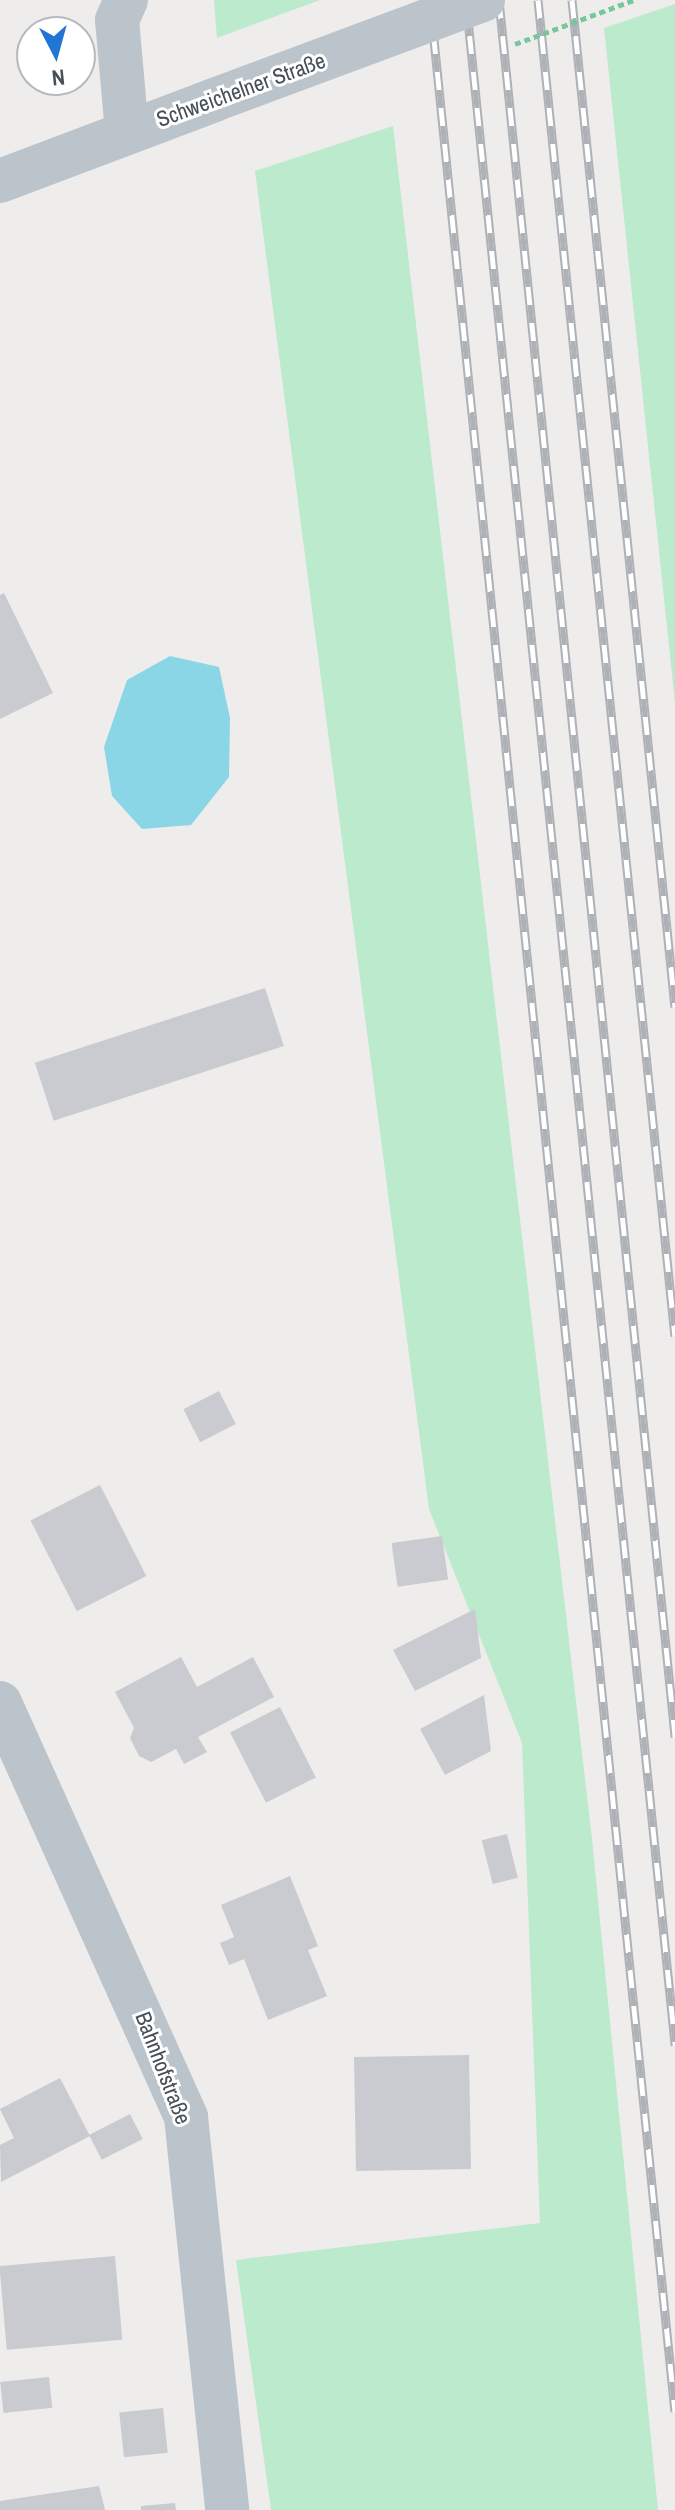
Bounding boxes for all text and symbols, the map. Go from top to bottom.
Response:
north arrow [16,16,96,96]
street label: Schweichelner Straße [153,47,329,133]
text: N [50,62,66,93]
street label: Bahnhofstraße [129,2008,197,2128]

